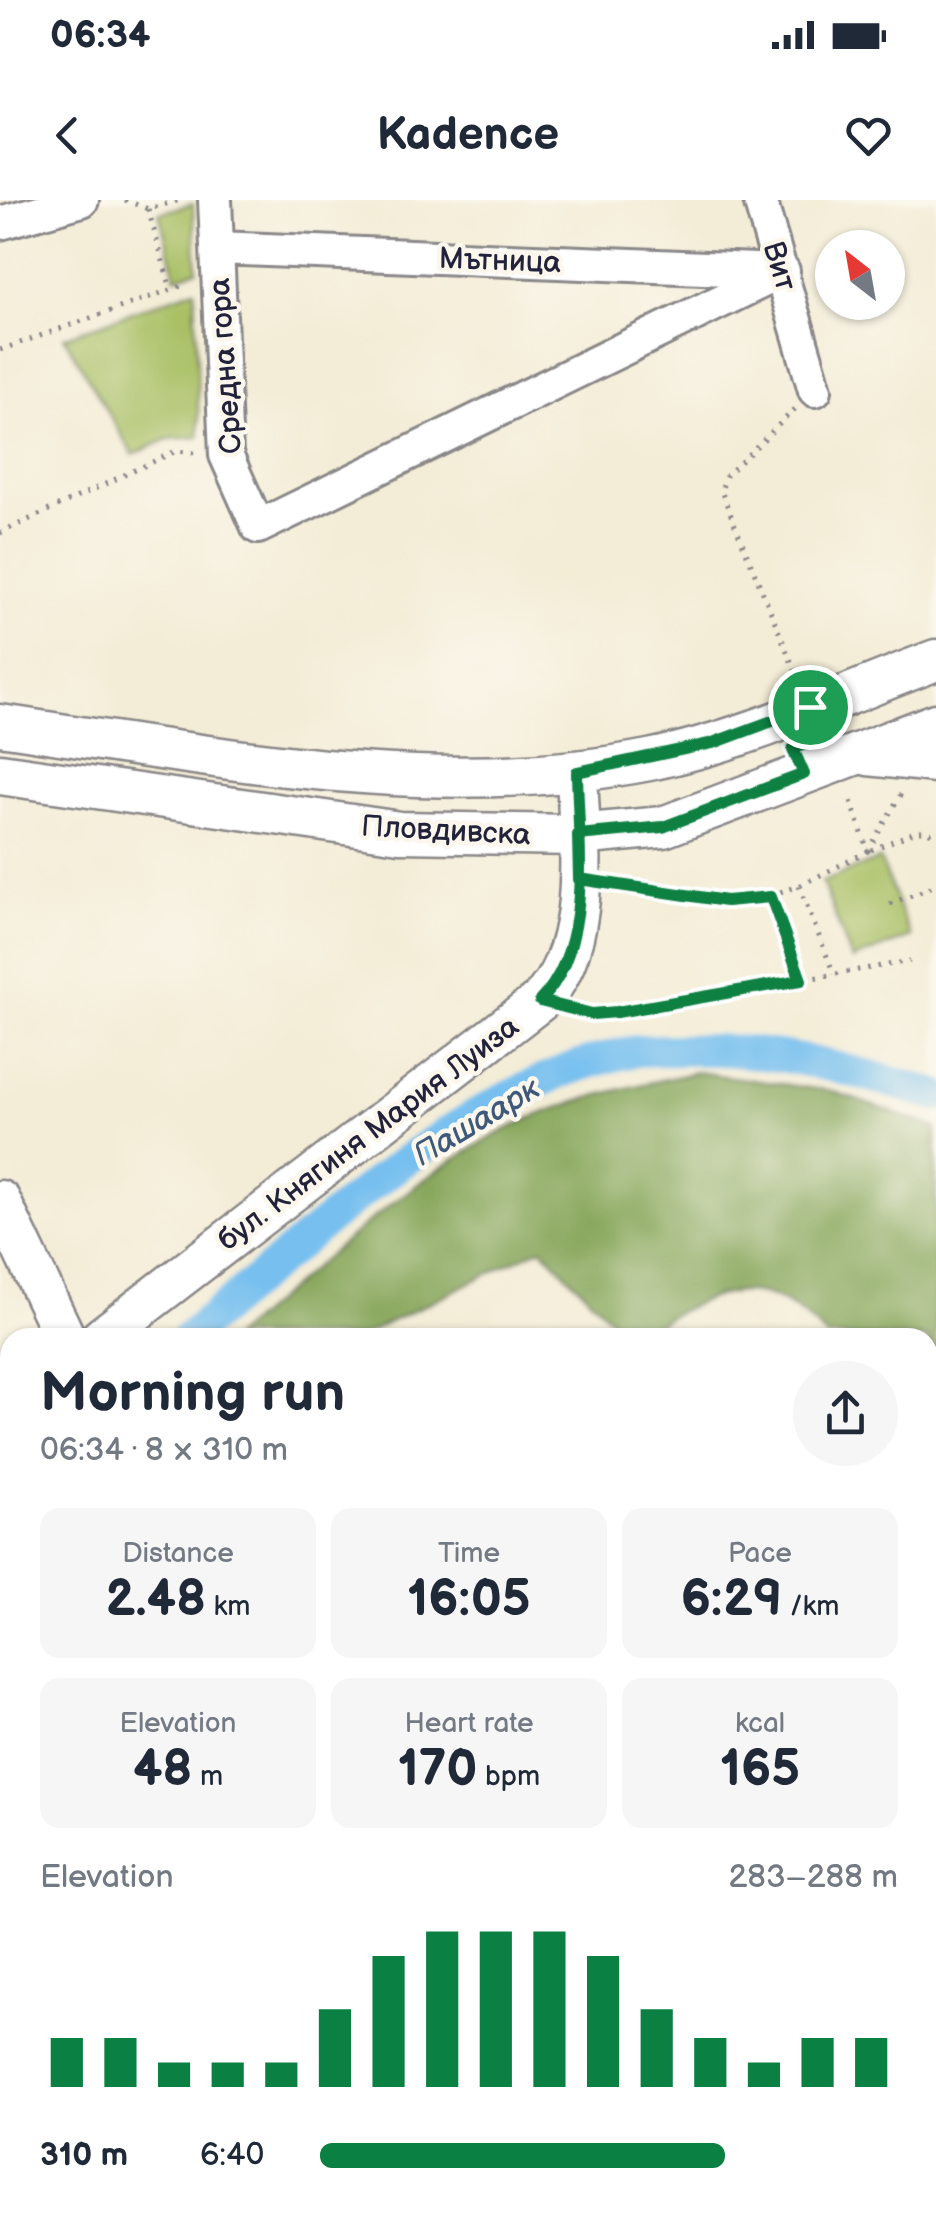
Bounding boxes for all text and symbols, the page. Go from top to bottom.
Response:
text: 06:34 [50,13,150,58]
icon: back [40,108,95,163]
text: Kadence [377,108,559,163]
icon: heart [841,108,896,163]
north arrow [815,230,905,320]
map controls [815,230,905,320]
street label: Вит [755,237,804,295]
street label: Мътница [438,241,562,281]
street label: Средна гора [202,276,250,455]
pin [768,665,853,750]
icon: arrive [783,680,838,735]
street label: Пловдивска [360,809,532,853]
street label: бул. Княгиня Мария Луиза [211,1009,526,1259]
water label: Пашаарк [407,1069,548,1175]
text: Morning run [40,1360,345,1427]
button: share [793,1361,898,1466]
text: 06:34 · 8 × 310 m [40,1431,288,1470]
text: Distance [122,1537,234,1570]
text: Time [438,1537,500,1570]
text: Pace [728,1537,792,1570]
text: 2.48 [106,1570,206,1630]
text: 16:05 [407,1570,531,1630]
text: 6:29 [681,1570,782,1630]
text: km [206,1590,250,1623]
text: /km [782,1590,839,1623]
text: Elevation [120,1707,236,1740]
text: Heart rate [404,1707,534,1740]
text: kcal [735,1707,785,1740]
text: 48 [133,1740,192,1800]
text: 170 [398,1740,478,1800]
text: 165 [720,1740,800,1800]
text: m [192,1760,223,1793]
text: bpm [478,1760,540,1793]
text: Elevation [40,1858,173,1897]
text: 283–288 m [728,1858,898,1897]
text: 310 m [40,2136,128,2175]
text: 6:40 [200,2136,264,2175]

